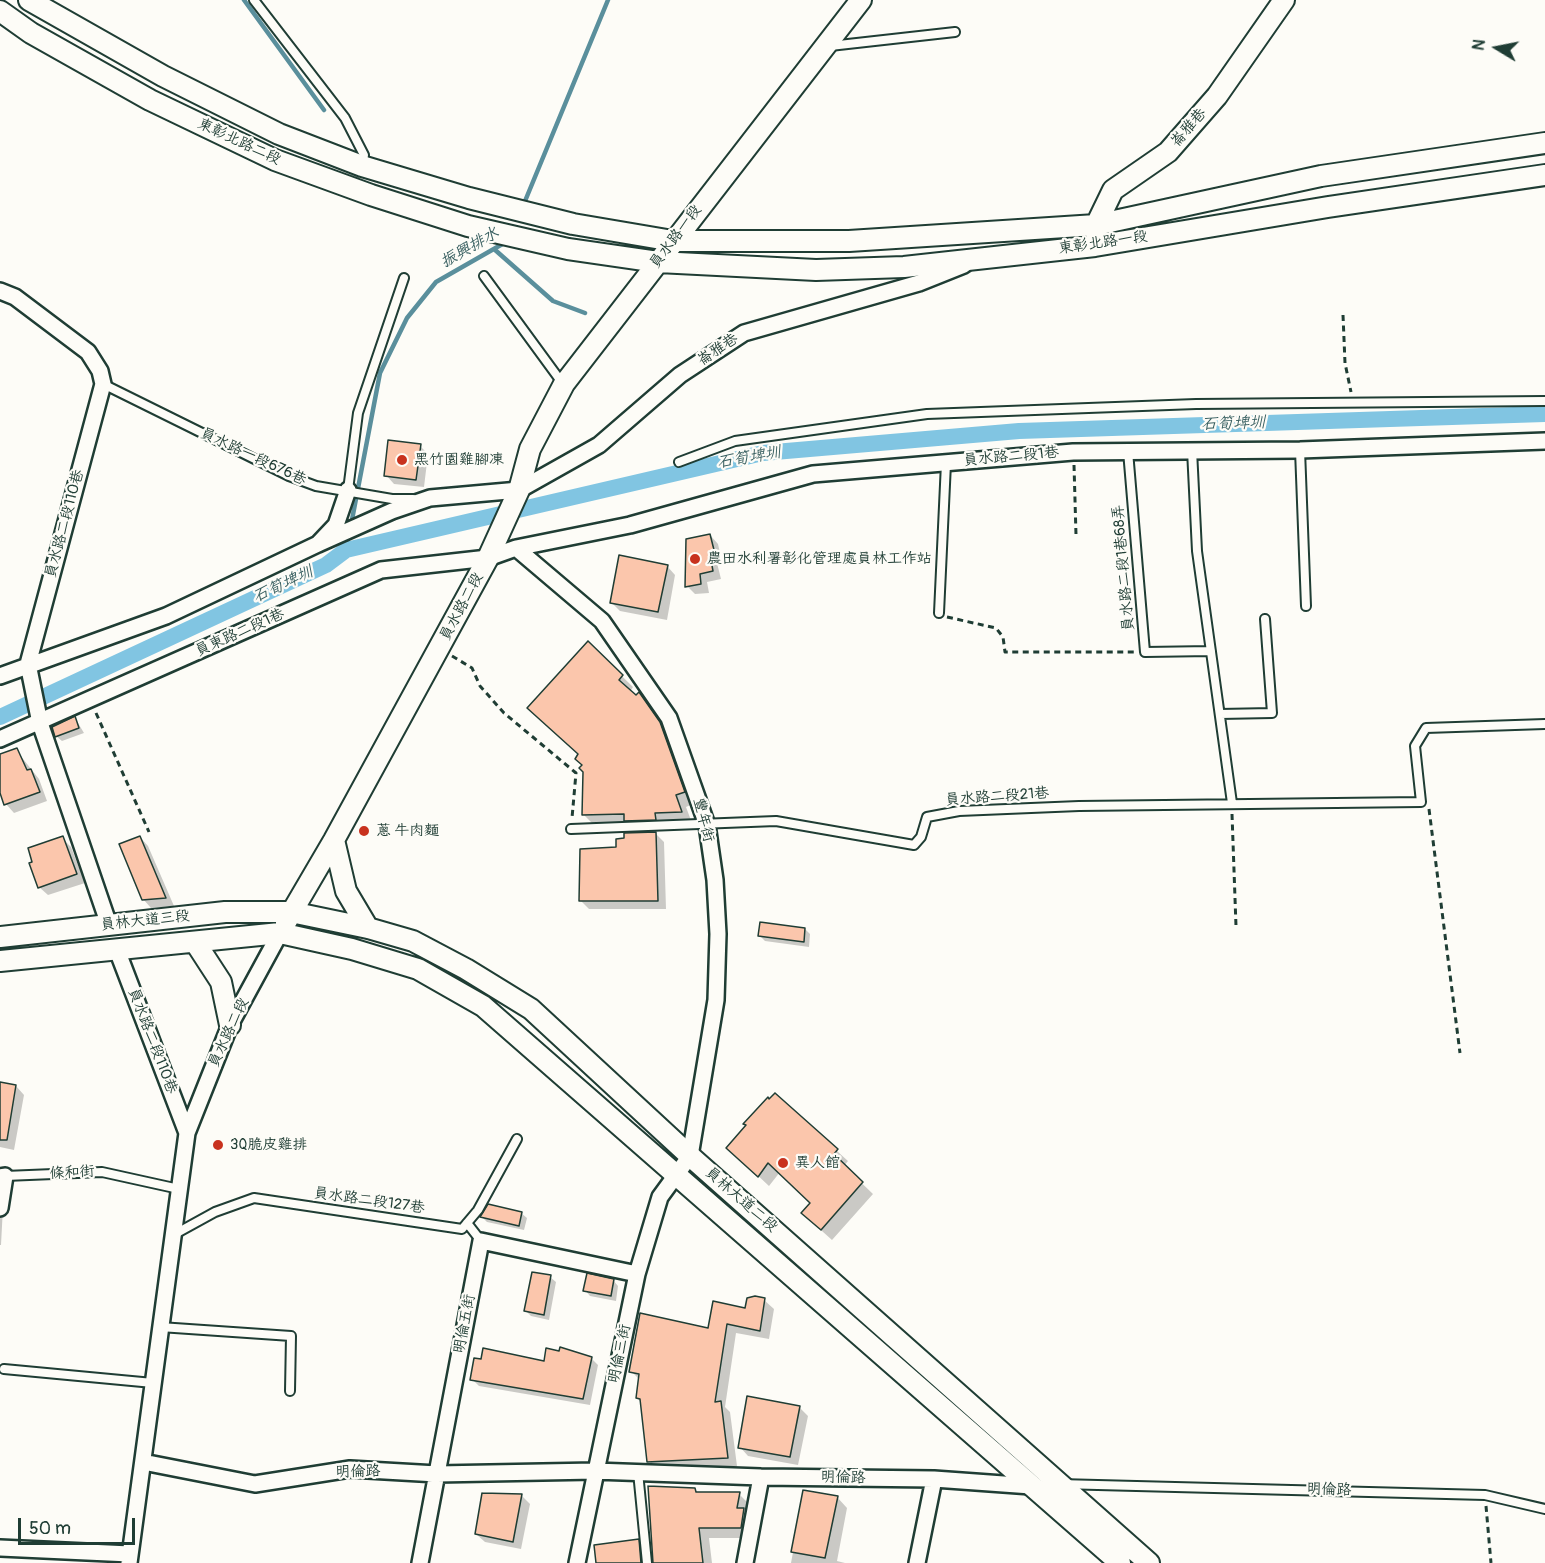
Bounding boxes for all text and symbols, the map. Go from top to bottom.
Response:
north arrow [1467,18,1527,78]
text: N [1468,38,1490,52]
street label: 崙雅巷 [1167,105,1211,151]
street label: 東彰北路二段 [194,115,284,169]
street label: 員水路一段 [646,202,706,272]
water label: 振興排水 [437,224,503,272]
street label: 東彰北路一段 [1057,228,1149,258]
street label: 崙雅巷 [694,330,742,370]
water label: 石筍埤圳 [1201,413,1265,435]
street label: 員水路一段676巷 [197,424,309,490]
water label: 石筍埤圳 [716,443,782,473]
street label: 員水路二段1巷 [962,444,1060,470]
place label: 黑竹園雞腳凍 [414,451,504,469]
marker: 黑竹園雞腳凍 [395,453,409,467]
street label: 員水路二段110巷 [42,468,88,580]
street label: 員水路二段1巷68弄 [1109,504,1139,632]
place label: 農田水利署彰化管理處員林工作站 [707,550,932,568]
marker: 農田水利署彰化管理處員林工作站 [688,552,702,566]
water label: 石筍埤圳 [250,563,316,607]
street label: 員水路二段 [436,570,488,644]
street label: 員東路二段1巷 [193,605,287,661]
street label: 員水路二段21巷 [944,784,1050,810]
street label: 豐年街 [689,796,717,844]
place label: 蔥 牛肉麵 [376,822,439,840]
marker: 蔥 牛肉麵 [357,824,371,838]
street label: 員林大道三段 [99,907,191,935]
street label: 員水路二段110巷 [124,986,180,1096]
street label: 員水路二段 [205,995,253,1071]
place label: 3Q脆皮雞排 [230,1136,308,1154]
marker: 3Q脆皮雞排 [211,1138,225,1152]
place label: 異人館 [795,1154,840,1172]
marker: 異人館 [776,1156,790,1170]
street label: 條和街 [49,1163,95,1183]
street label: 員林大道二段 [701,1164,781,1236]
street label: 員水路二段127巷 [312,1184,426,1218]
street label: 明倫五街 [450,1293,480,1355]
street label: 明倫三街 [605,1323,635,1385]
street label: 明倫路 [335,1463,381,1481]
street label: 明倫路 [820,1469,866,1487]
street label: 明倫路 [1306,1480,1352,1500]
scale bar [21,1506,138,1544]
text: 50 m [29,1517,71,1540]

